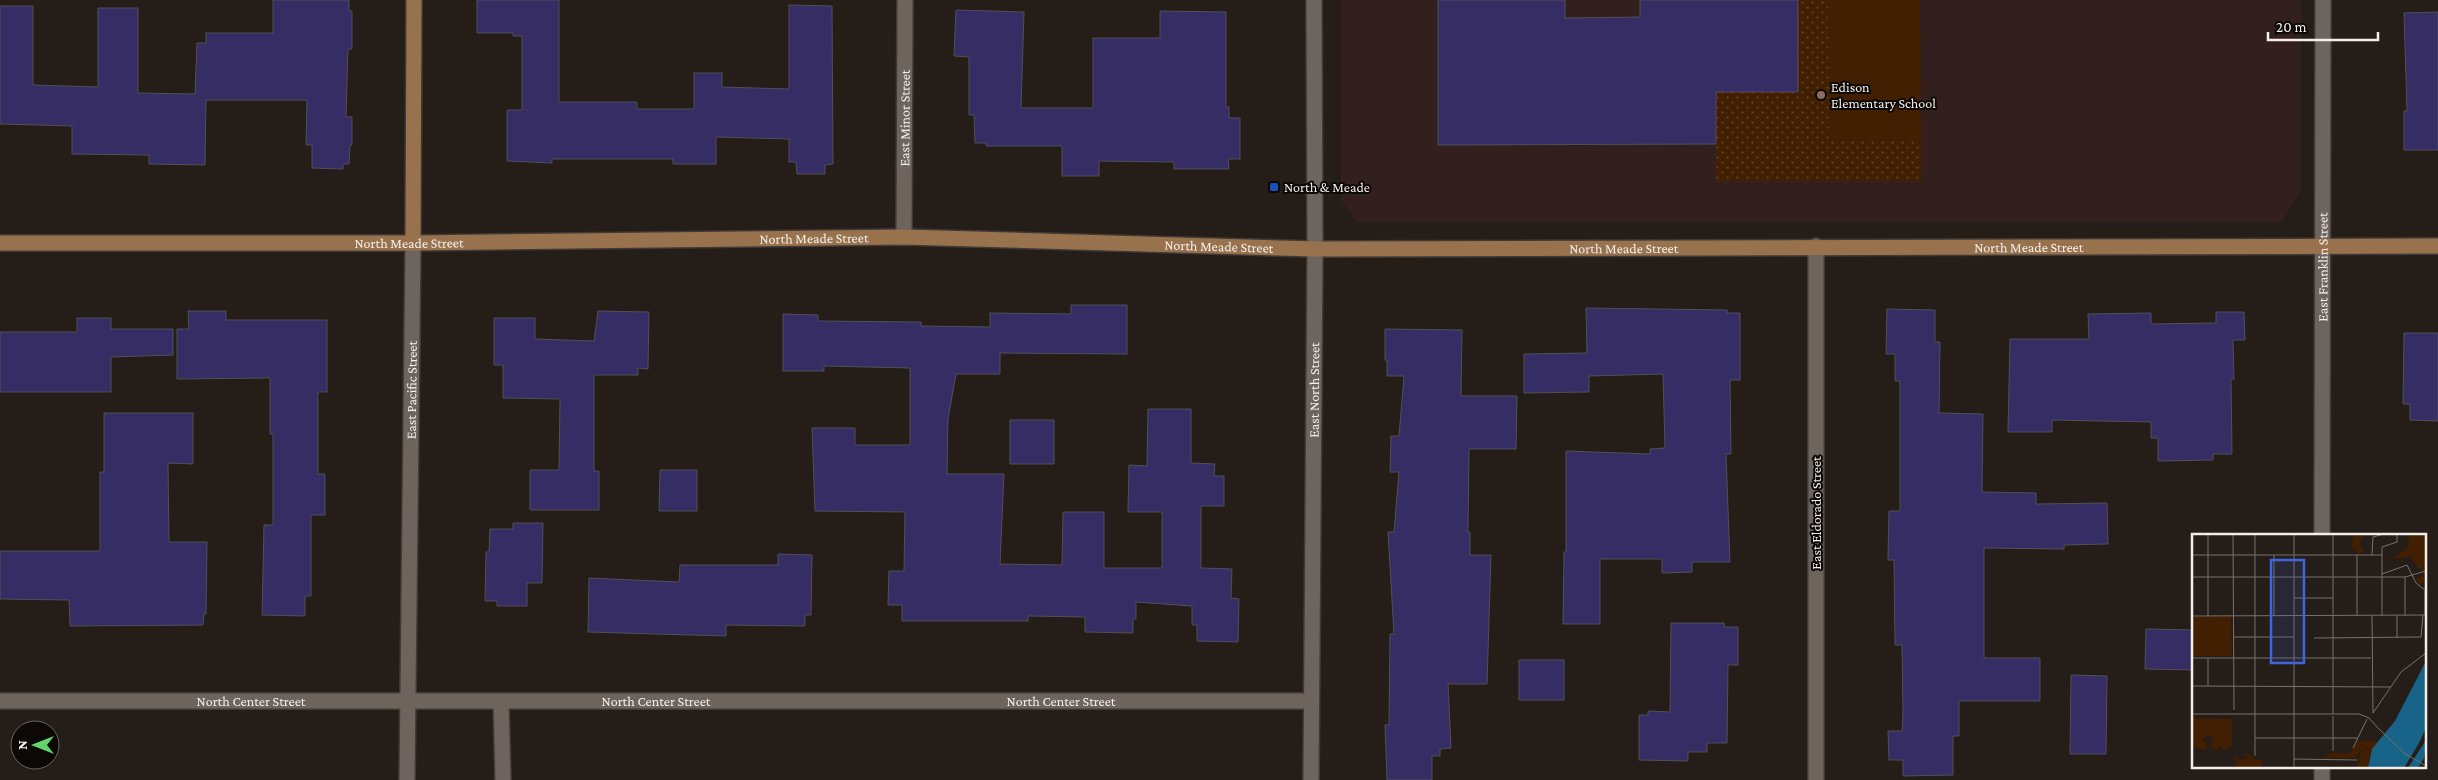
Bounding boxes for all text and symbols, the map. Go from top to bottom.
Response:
scale bar [2268,10,2378,42]
text: 20 m [2276,19,2307,35]
street label: East Minor Street [896,69,913,167]
place label: Edison Elementary School [1831,79,1936,111]
marker: Edison Elementary School [1815,89,1827,101]
place label: North & Meade [1284,179,1370,195]
marker: North & Meade [1268,181,1280,193]
street label: East Franklin Street [2314,212,2331,322]
street label: North Meade Street [759,229,869,247]
street label: North Meade Street [354,234,464,251]
street label: North Meade Street [1164,237,1274,256]
street label: North Meade Street [1974,239,2084,255]
street label: North Meade Street [1569,240,1679,256]
street label: East Pacific Street [403,340,420,439]
street label: East North Street [1306,342,1322,438]
street label: East Eldorado Street [1808,456,1824,570]
inset map [2192,534,2426,768]
street label: North Center Street [197,693,306,709]
street label: North Center Street [602,693,711,709]
street label: North Center Street [1007,693,1116,709]
north arrow [10,720,60,770]
text: N [14,740,30,750]

